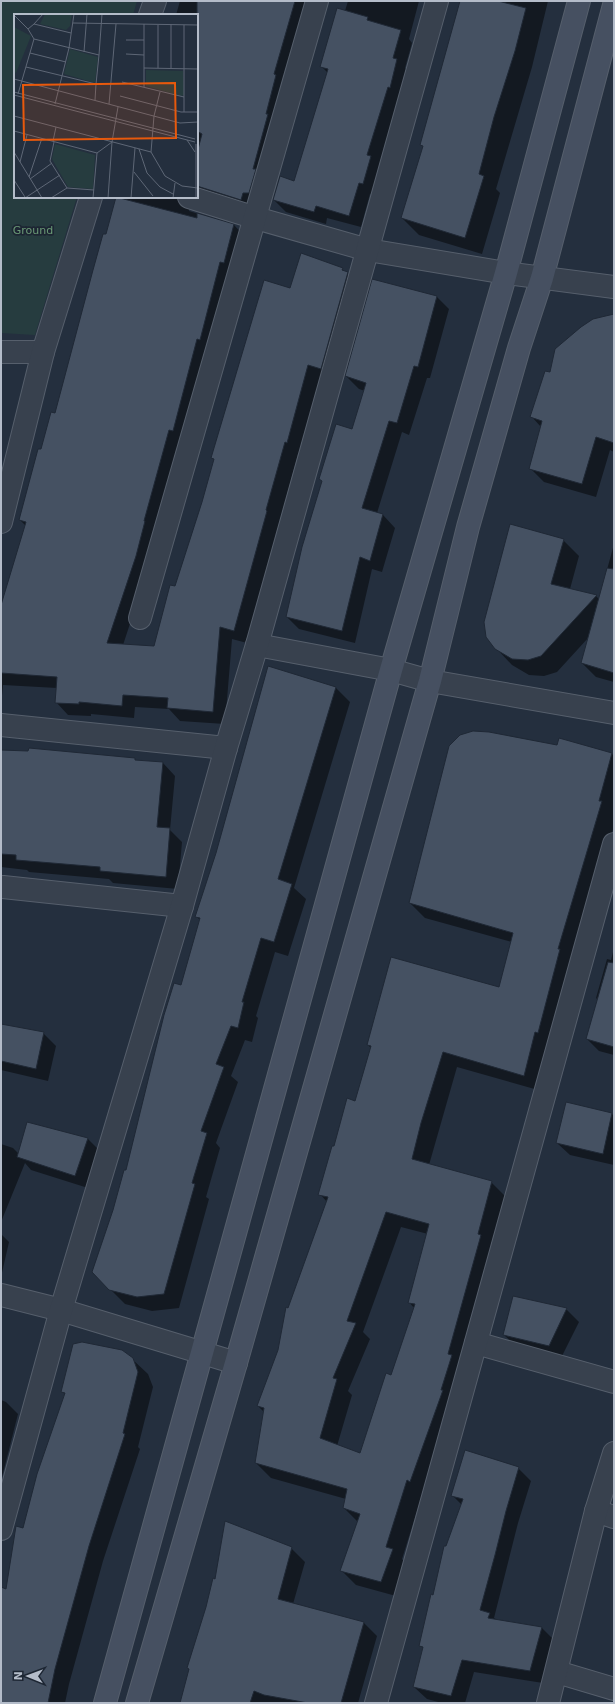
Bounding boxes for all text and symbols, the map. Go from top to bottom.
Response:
inset map [14,14,198,198]
park label: Ground [13,224,53,237]
north arrow [8,1656,48,1696]
text: N [12,1671,25,1681]

